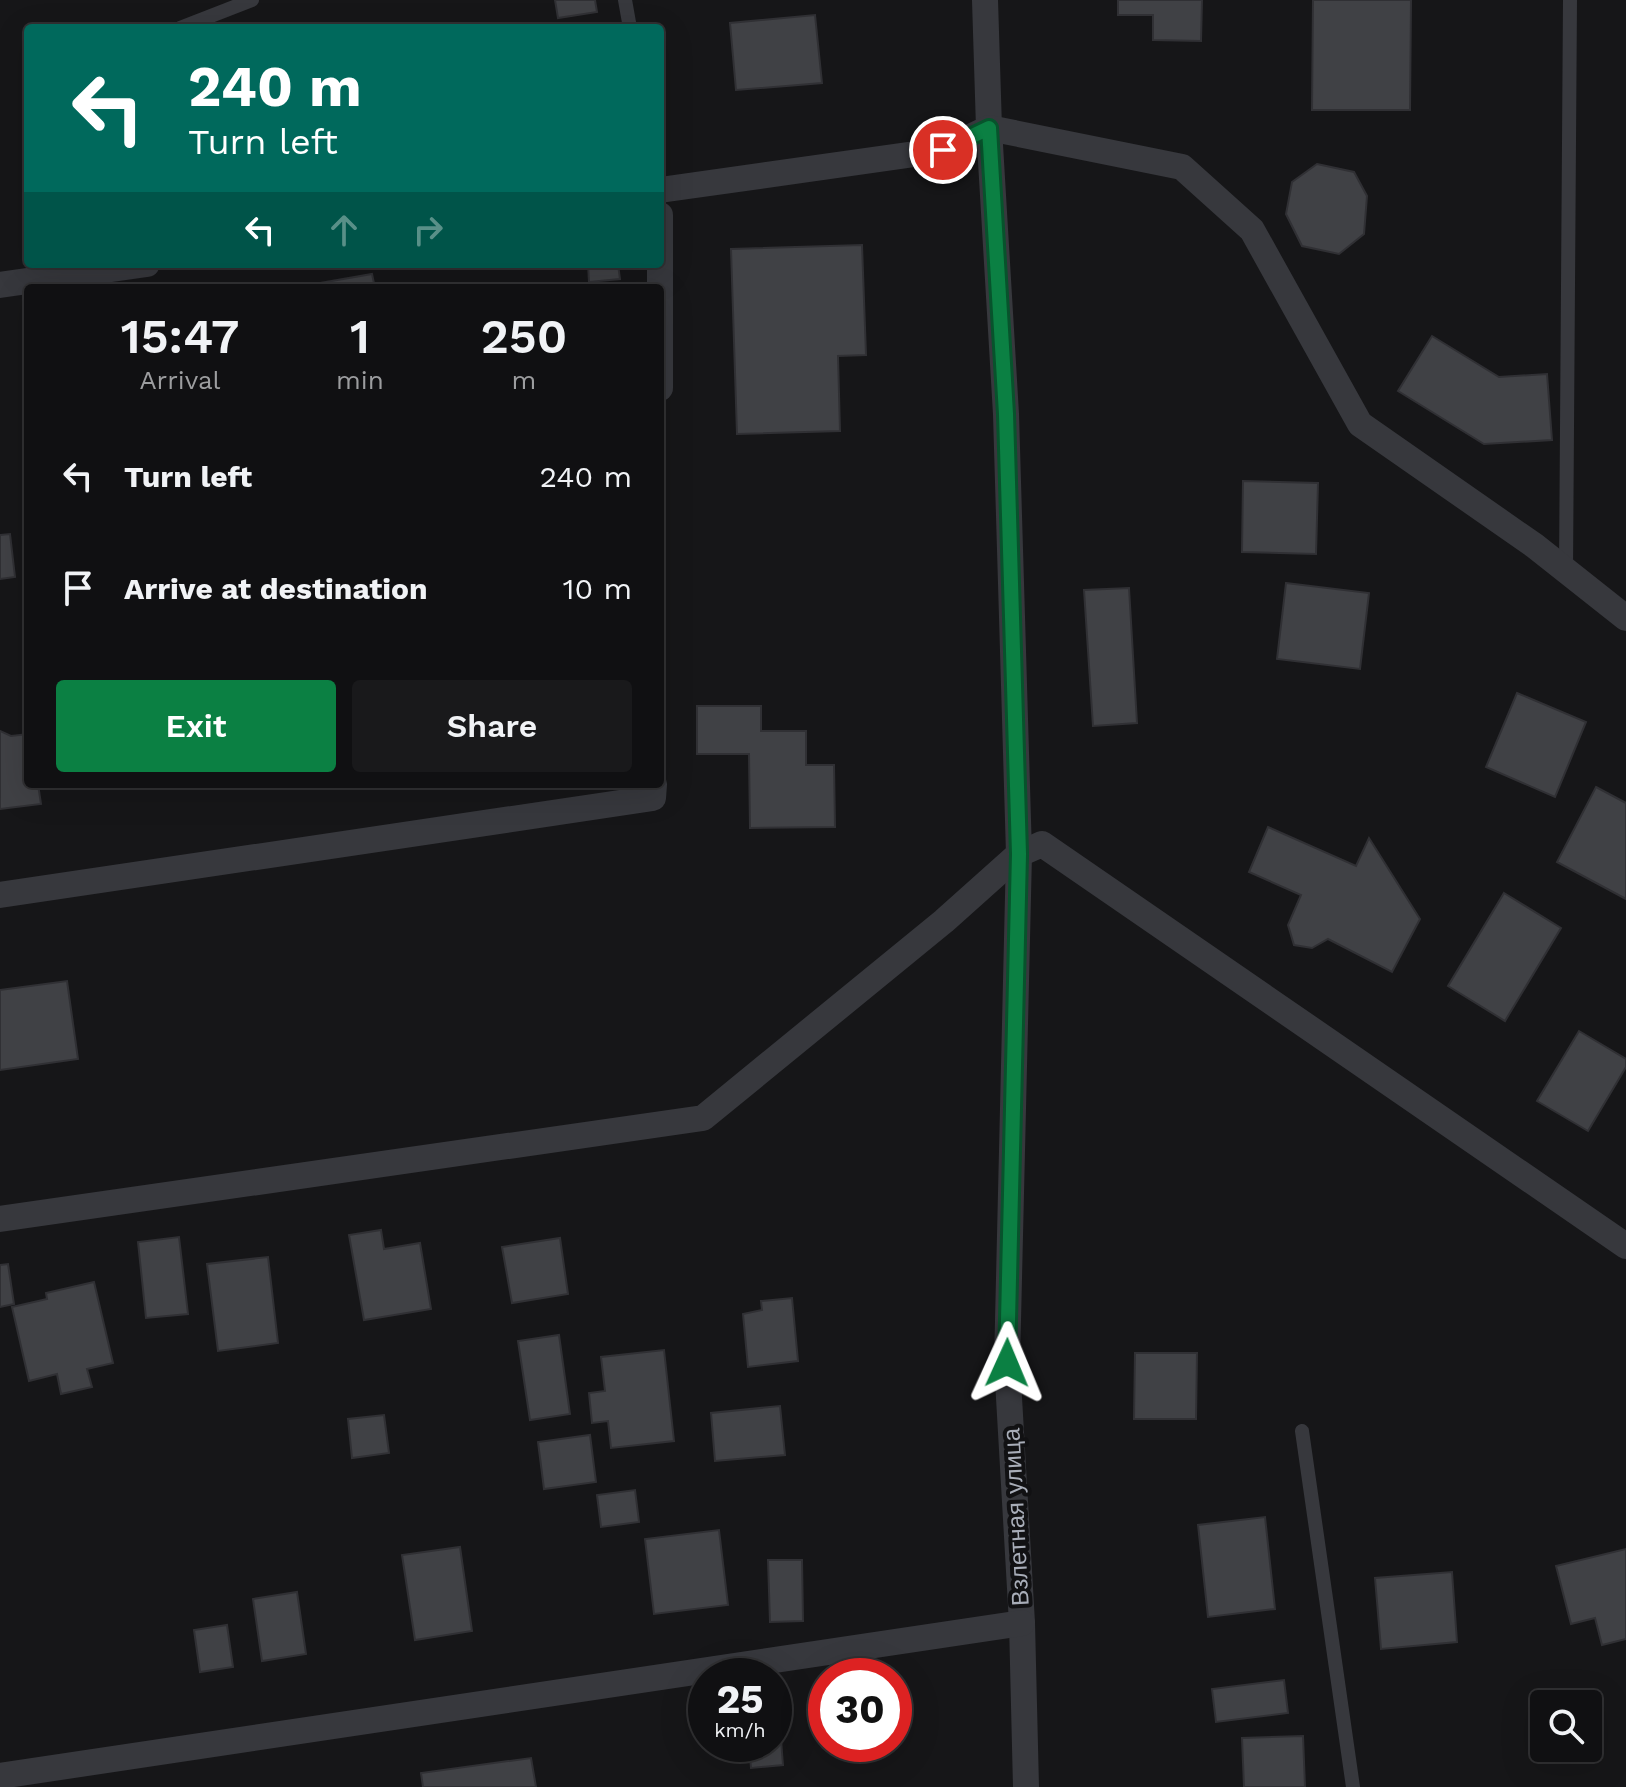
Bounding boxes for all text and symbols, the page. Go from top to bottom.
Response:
text: 240 m [188,54,362,120]
icon: left [56,56,160,160]
pin [909,116,977,184]
text: Turn left [188,121,338,163]
icon: arrive [921,128,965,172]
icon: left [238,208,282,252]
icon: ahead [322,208,366,252]
icon: right [406,208,450,252]
text: 15:47 [121,308,239,365]
text: 1 [350,308,370,365]
text: 250 [480,308,567,365]
text: Arrival [139,365,221,395]
text: min [336,365,384,395]
text: m [512,365,536,395]
icon: left [56,454,100,498]
text: Turn left [124,459,252,494]
text: 240 m [540,459,632,494]
icon: arrive [56,566,100,610]
text: Arrive at destination [124,571,428,606]
text: 10 m [563,571,632,606]
button: Exit [56,680,336,772]
button: Share [352,680,632,772]
position arrow [965,1321,1049,1405]
street label: Взлетная улица [997,1427,1035,1607]
speed limit sign: 30 [808,1658,912,1762]
text: 25 [716,1676,764,1723]
map controls [1530,1690,1602,1762]
button: search [1530,1690,1602,1762]
text: km/h [714,1718,766,1742]

